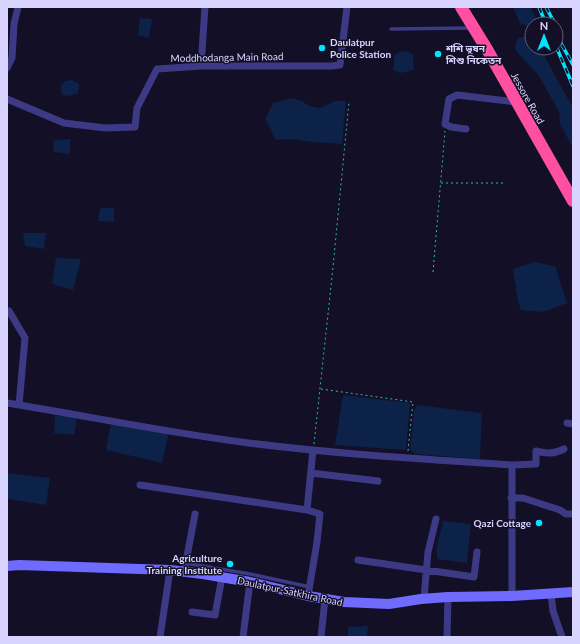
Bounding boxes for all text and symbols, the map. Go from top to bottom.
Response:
north arrow [524,16,564,56]
text: N [540,19,548,32]
place label: Daulatpur Police Station [330,36,391,60]
place label: শশি ভূষন শিশু নিকেতন [445,42,502,66]
marker: Daulatpur Police Station [317,43,327,53]
marker: শশি ভূষন শিশু নিকেতন [433,49,443,59]
street label: Moddhodanga Main Road [170,50,284,64]
street label: Jessore Road [509,70,547,126]
place label: Qazi Cottage [474,517,532,529]
marker: Qazi Cottage [534,518,544,528]
place label: Agriculture Training Institute [146,552,223,576]
marker: Agriculture Training Institute [225,559,235,569]
street label: Daulatpur-Satkhira Road [236,574,344,608]

